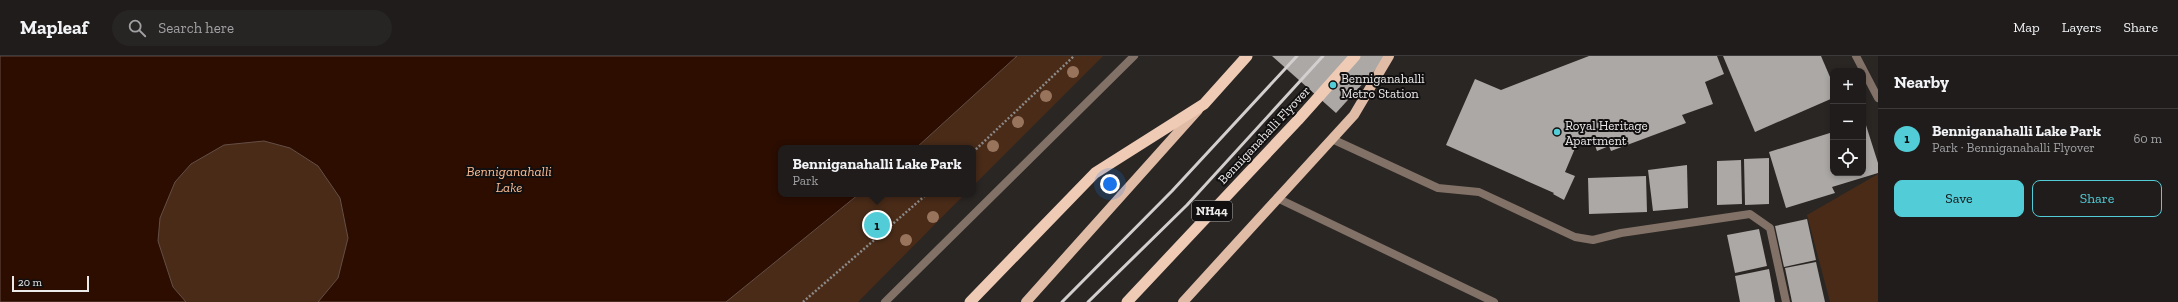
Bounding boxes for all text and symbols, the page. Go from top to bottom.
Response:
search box [112,10,392,46]
text: Mapleaf [20,16,88,39]
icon: search [126,17,148,39]
text: Search here [158,19,234,37]
text: Map [2013,19,2040,36]
text: Layers [2062,19,2101,36]
text: Share [2123,19,2158,36]
map controls [1830,68,1866,176]
button: + [1830,68,1866,104]
place label: Benniganahalli Metro Station [1341,71,1425,101]
text: Nearby [1894,72,1949,92]
marker: Benniganahalli Metro Station [1328,80,1338,90]
street label: Benniganahalli Flyover [1215,83,1313,187]
button: − [1830,104,1866,140]
place label: Royal Heritage Apartment [1565,118,1648,148]
text: Benniganahalli Lake Park [1932,122,2101,140]
marker: Royal Heritage Apartment [1552,127,1562,137]
text: 1 [1904,131,1910,146]
text: 60 m [2133,131,2162,146]
button: locate [1830,140,1866,176]
text: Park · Benniganahalli Flyover [1932,140,2095,155]
popup [778,145,976,197]
text: Benniganahalli Lake Park [792,155,962,173]
water label: Benniganahalli Lake [466,163,552,196]
text: Park [792,173,818,188]
your location [1100,174,1120,194]
button: Save [1894,180,2024,217]
button: Share [2032,180,2162,217]
road number: NH44 [1192,201,1232,221]
pin: 1 [864,210,890,240]
scale bar [12,274,89,293]
text: 20 m [18,276,42,289]

